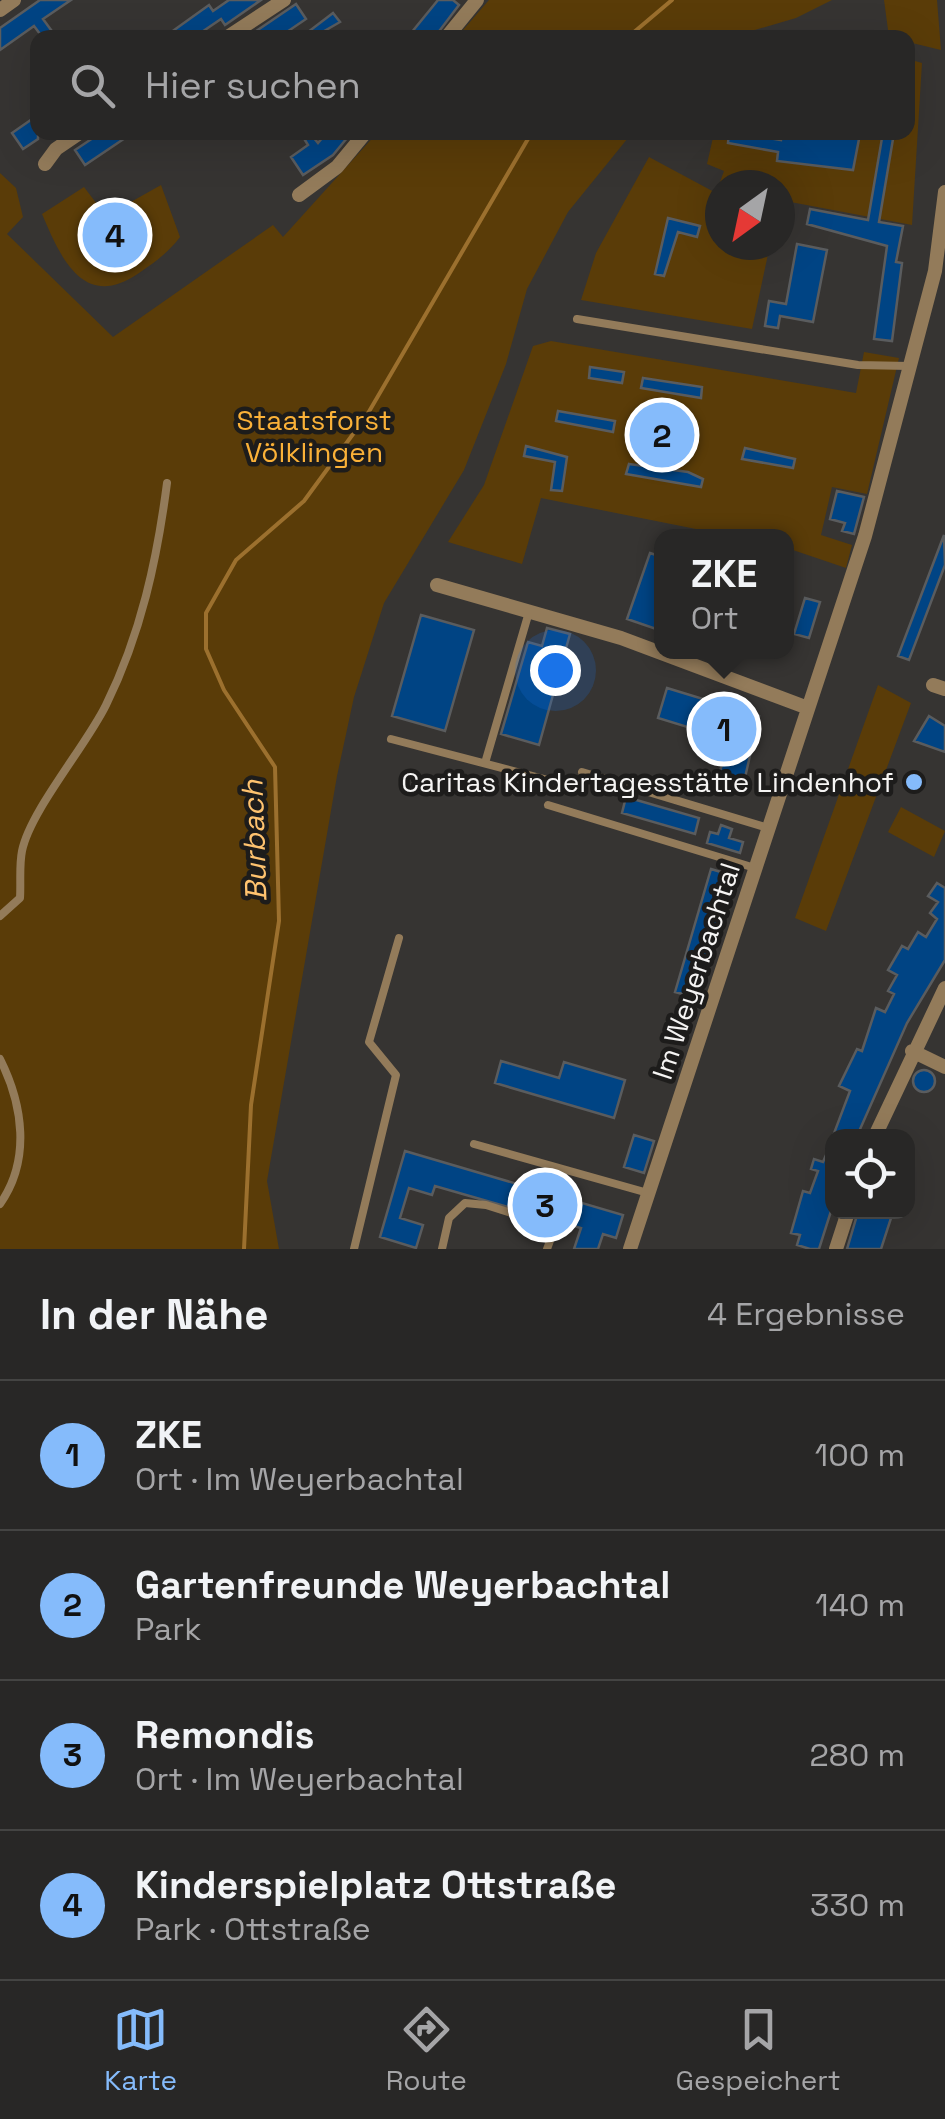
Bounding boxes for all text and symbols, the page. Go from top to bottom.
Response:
search box [30,30,915,140]
icon: search [65,58,120,113]
text: Hier suchen [145,61,361,109]
north arrow [705,170,795,260]
pin: 4 [82,198,148,272]
pin: 2 [630,398,694,472]
park label: Staatsforst Völklingen [236,402,392,470]
popup [654,529,794,659]
text: ZKE [691,550,757,598]
text: Ort [691,598,739,638]
your location [530,645,581,696]
pin: 1 [692,692,756,766]
place label: Caritas Kindertagesstätte Lindenhof [401,764,894,800]
marker: Caritas Kindertagesstätte Lindenhof [903,771,925,793]
water label: Burbach [232,779,276,903]
street label: Im Weyerbachtal [644,858,748,1084]
map controls [825,1129,915,1219]
button: locate [825,1129,915,1219]
pin: 3 [512,1168,578,1242]
text: In der Nähe [40,1288,268,1341]
text: 4 Ergebnisse [707,1294,905,1334]
text: ZKE [135,1411,202,1459]
text: 1 [65,1435,80,1475]
text: 100 m [815,1435,905,1475]
text: Ort · Im Weyerbachtal [135,1459,464,1499]
text: Gartenfreunde Weyerbachtal [135,1561,670,1609]
text: 2 [63,1585,82,1625]
text: 140 m [815,1585,905,1625]
text: Park [135,1609,202,1649]
text: Remondis [135,1711,314,1759]
text: 3 [63,1735,82,1775]
text: 280 m [810,1735,905,1775]
text: Ort · Im Weyerbachtal [135,1759,464,1799]
text: Kinderspielplatz Ottstraße [135,1861,616,1909]
text: 4 [62,1885,83,1925]
text: 330 m [810,1885,905,1925]
text: Park · Ottstraße [135,1909,371,1949]
tab: Karte [104,2002,177,2098]
tab: Route [386,2002,467,2098]
tab: Gespeichert [675,2002,841,2098]

